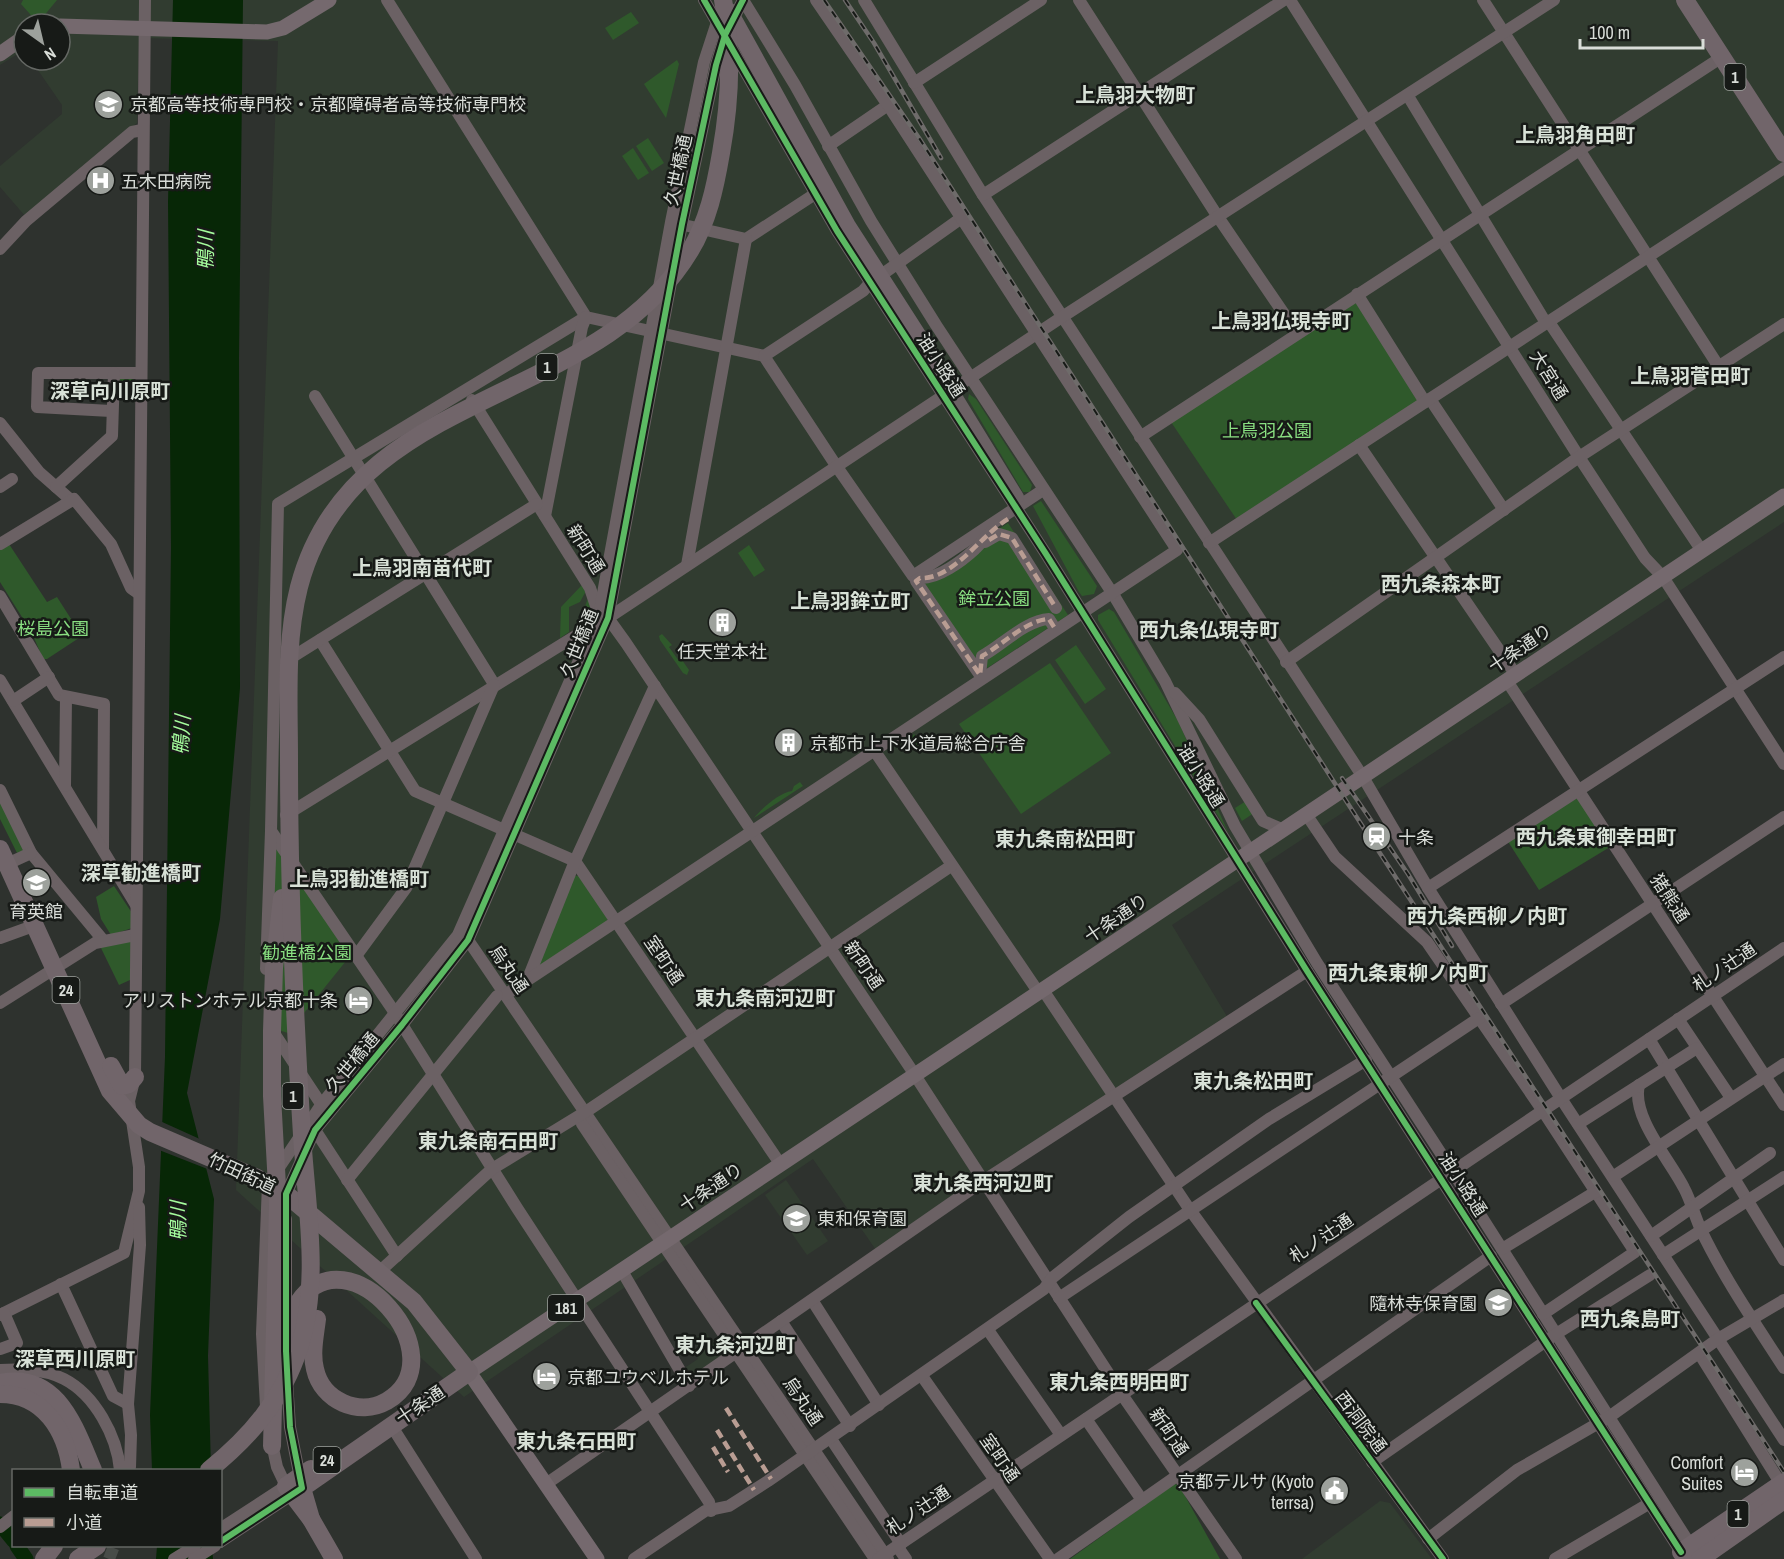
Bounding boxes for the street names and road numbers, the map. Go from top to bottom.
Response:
road number: 1 [1724,64,1746,90]
street label: 久世橋通 [658,132,698,208]
street label: 油小路通 [911,328,971,402]
street label: 大宮通 [1524,345,1574,405]
road number: 1 [536,354,558,380]
street label: 新町通 [561,519,611,579]
street label: 久世橋通 [554,605,604,681]
street label: 十条通り [1483,618,1557,678]
street label: 油小路通 [1171,738,1231,812]
street label: 猪熊通 [1645,869,1695,927]
street label: 十条通り [1079,888,1153,948]
street label: 室町通 [639,931,689,989]
street label: 新町通 [839,936,889,994]
street label: 札ノ辻通 [1687,937,1761,997]
street label: 烏丸通 [484,940,534,998]
road number: 24 [52,977,80,1003]
street label: 久世橋通 [319,1026,385,1098]
road number: 1 [282,1083,304,1109]
street label: 竹田街道 [204,1146,280,1200]
street label: 油小路通 [1433,1147,1493,1221]
street label: 十条通り [674,1157,748,1217]
street label: 札ノ辻通 [1284,1208,1358,1268]
road number: 181 [548,1295,584,1321]
street label: 烏丸通 [778,1372,828,1430]
street label: 十条通 [391,1380,449,1430]
street label: 西洞院通 [1329,1386,1393,1458]
street label: 新町通 [1144,1403,1194,1461]
street label: 室町通 [974,1429,1026,1487]
road number: 24 [314,1447,340,1473]
street label: 札ノ辻通 [881,1480,955,1540]
road number: 1 [1728,1501,1748,1527]

